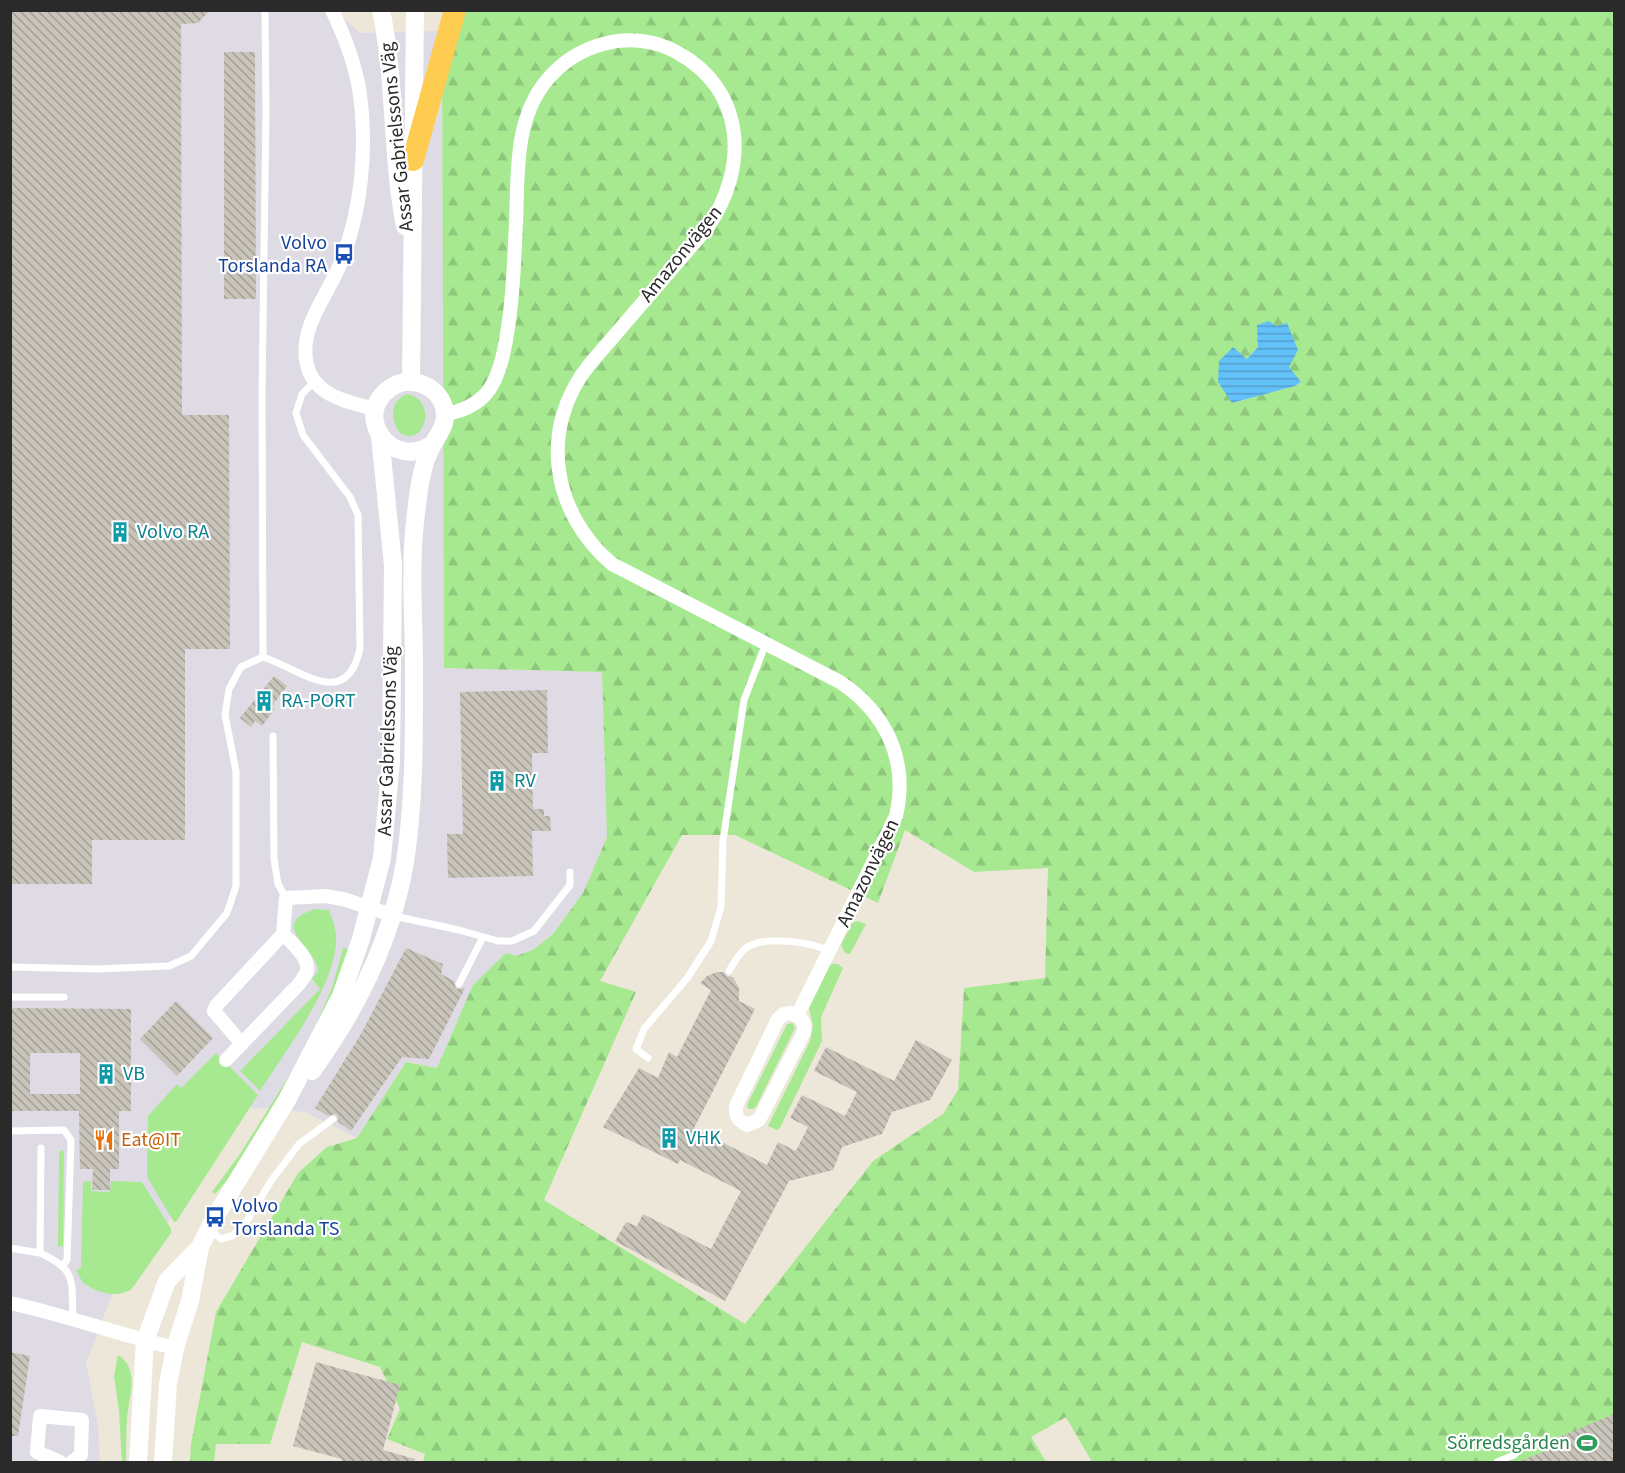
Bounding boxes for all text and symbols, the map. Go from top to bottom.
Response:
street label: Assar Gabrielssons Väg [373,41,421,233]
street label: Amazonvägen [633,200,729,308]
place label: Volvo Torslanda RA [218,229,327,280]
bus stop icon: Volvo Torslanda RA [332,242,356,266]
place label: Volvo RA [137,518,209,546]
building icon: Volvo RA [108,520,132,544]
street label: Assar Gabrielssons Väg [371,645,405,837]
place label: RA-PORT [281,687,356,715]
building icon: RA-PORT [252,689,276,713]
place label: RV [514,767,536,795]
building icon: RV [485,769,509,793]
street label: Amazonvägen [830,814,906,932]
place label: VB [123,1060,145,1088]
building icon: VB [94,1062,118,1086]
place label: VHK [686,1124,721,1152]
place label: Eat@IT [121,1126,181,1154]
building icon: VHK [657,1126,681,1150]
restaurant icon: Eat@IT [92,1128,116,1152]
place label: Volvo Torslanda TS [232,1192,339,1243]
bus stop icon: Volvo Torslanda TS [203,1205,227,1229]
place label: Sörredsgården [1447,1429,1570,1457]
sports icon: Sörredsgården [1575,1431,1599,1455]

